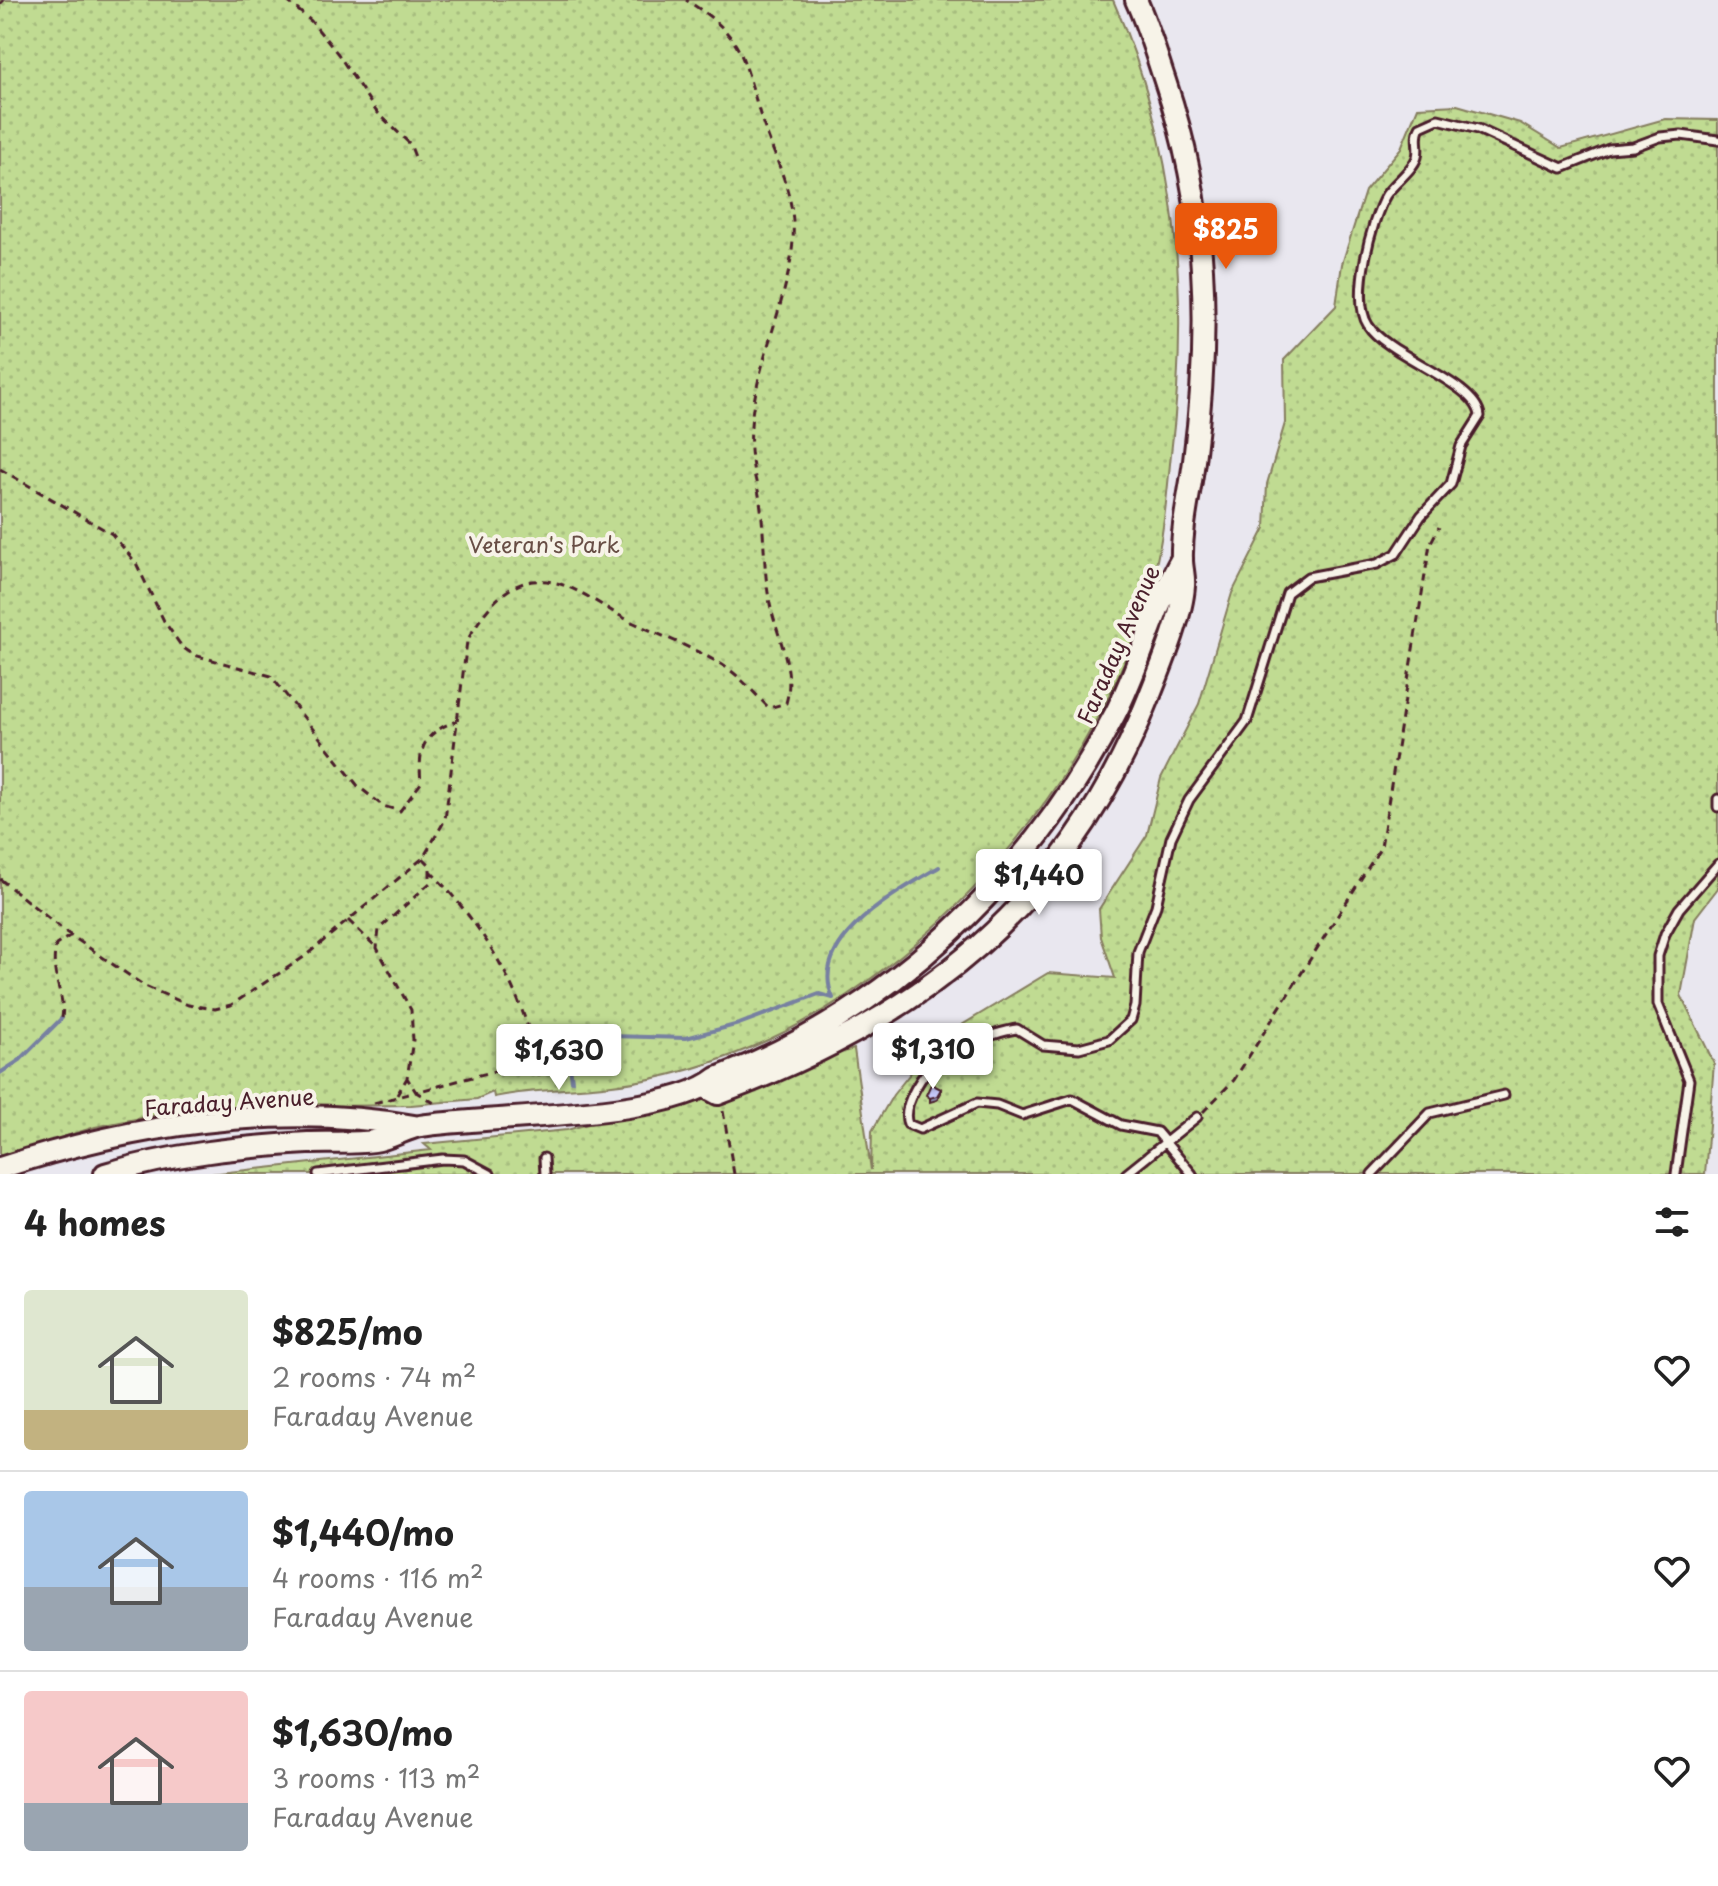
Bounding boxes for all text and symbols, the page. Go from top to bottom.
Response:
pin: $825 [1179,203,1273,271]
text: $825 [1193,209,1259,248]
park label: Veteran's Park [468,527,620,560]
street label: Faraday Avenue [1067,559,1167,729]
pin: $1,440 [974,849,1104,917]
text: $1,440 [994,855,1084,894]
pin: $1,310 [868,1023,998,1091]
pin: $1,630 [494,1024,624,1092]
text: $1,310 [891,1029,975,1068]
text: $1,630 [514,1030,604,1069]
street label: Faraday Avenue [143,1079,315,1123]
text: 4 homes [24,1196,166,1248]
icon: filters [1650,1200,1694,1244]
text: $825/mo [272,1305,423,1357]
icon: home [88,1322,184,1418]
icon: heart [1650,1348,1694,1392]
text: 2 rooms · 74 m² [272,1357,476,1396]
text: Faraday Avenue [272,1396,473,1435]
text: $1,440/mo [272,1506,454,1558]
icon: home [88,1523,184,1619]
icon: heart [1650,1549,1694,1593]
text: 4 rooms · 116 m² [272,1558,484,1597]
text: Faraday Avenue [272,1597,473,1636]
text: $1,630/mo [272,1706,453,1758]
icon: home [88,1723,184,1819]
icon: heart [1650,1749,1694,1793]
text: 3 rooms · 113 m² [272,1758,480,1797]
text: Faraday Avenue [272,1797,473,1836]

